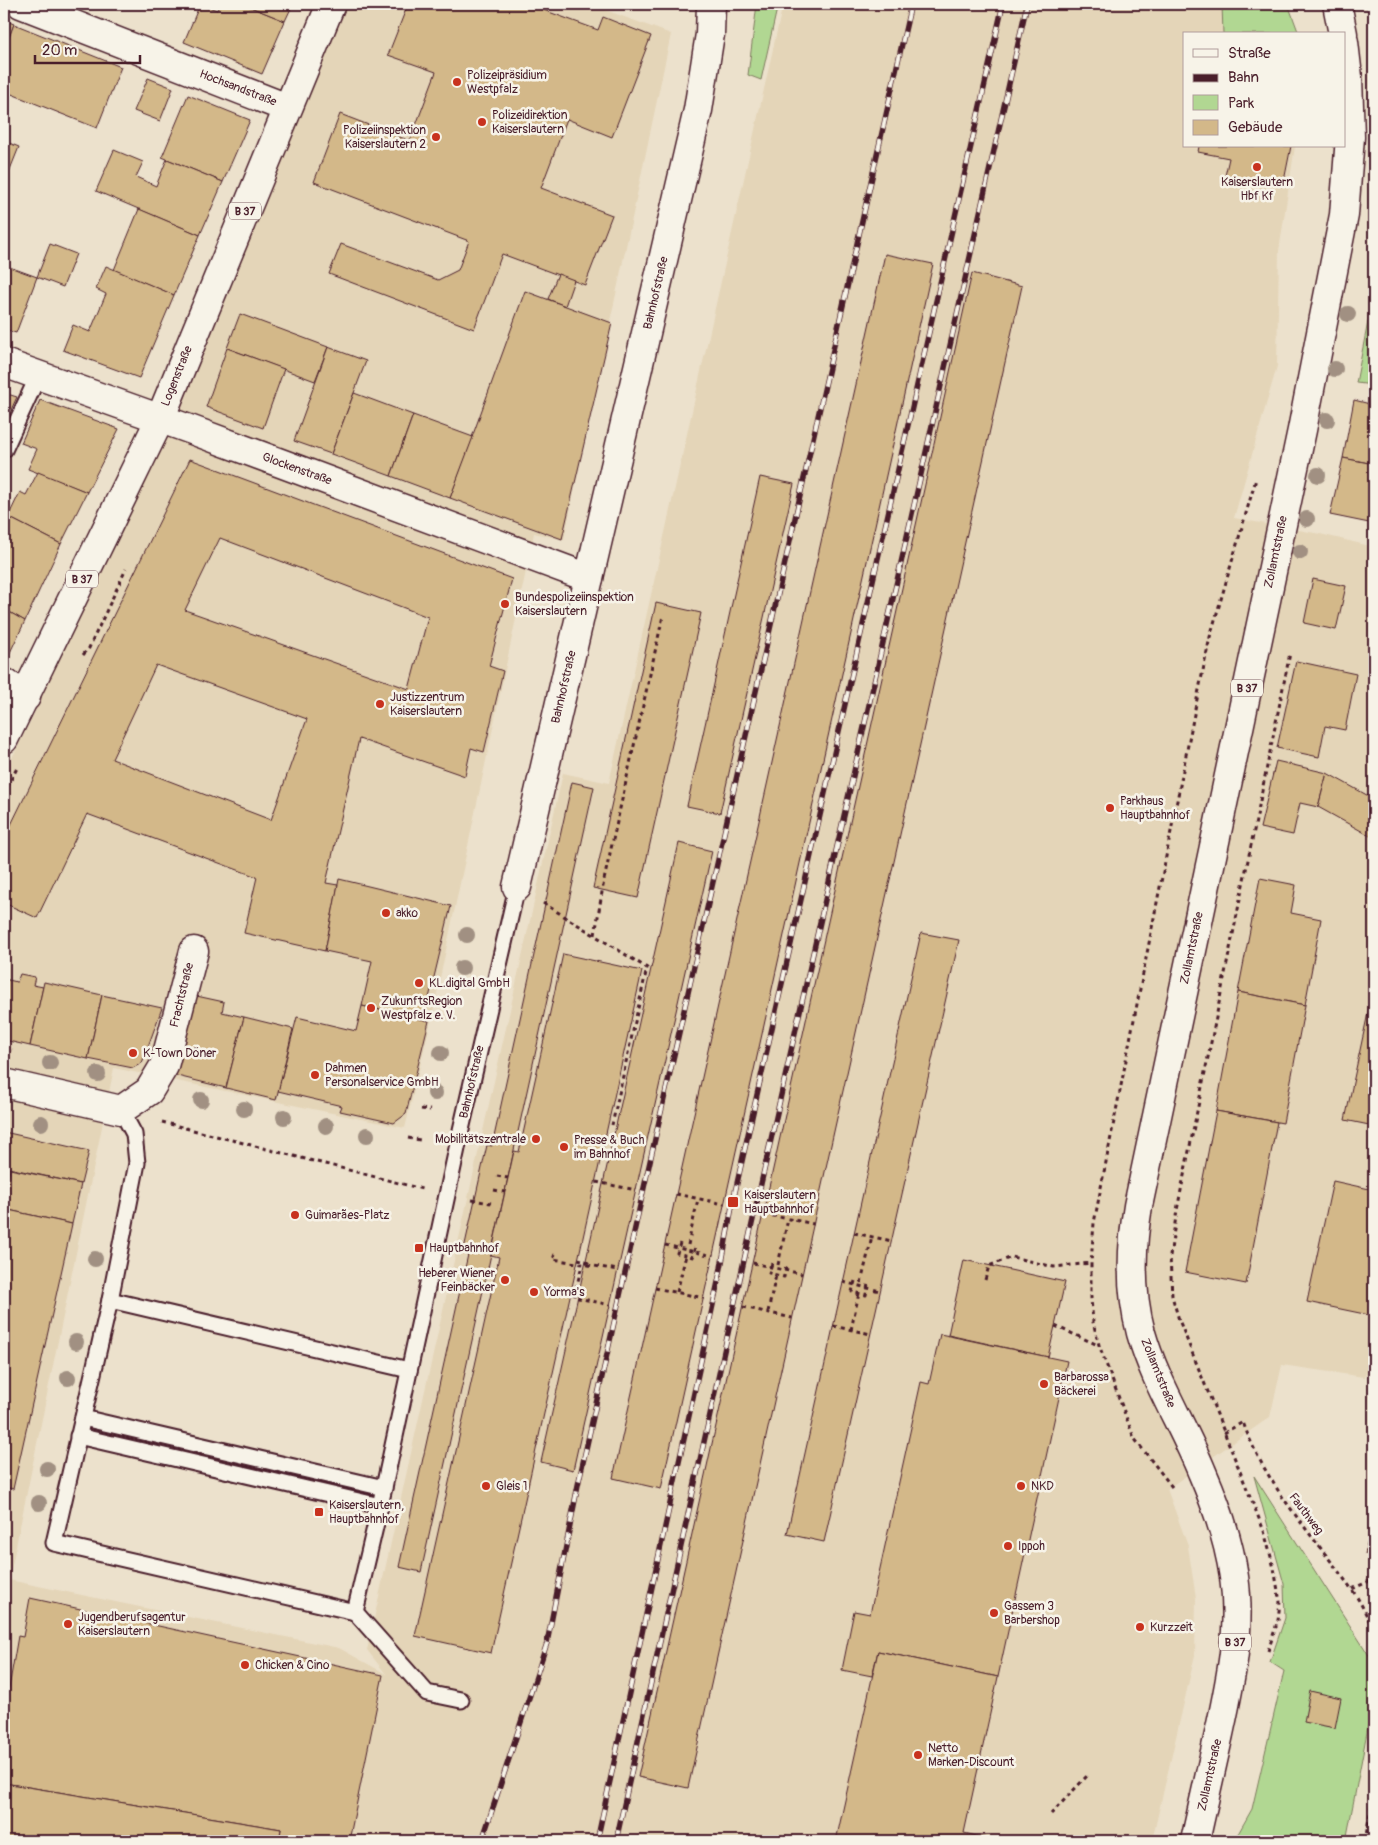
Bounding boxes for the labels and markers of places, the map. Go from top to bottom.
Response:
place label: Polizeipräsidium Westpfalz [467,68,547,97]
marker: Polizeipräsidium Westpfalz [451,76,463,88]
place label: Polizeidirektion Kaiserslautern [492,108,568,137]
marker: Polizeidirektion Kaiserslautern [476,116,488,128]
place label: Polizeiinspektion Kaiserslautern 2 [343,123,426,152]
marker: Polizeiinspektion Kaiserslautern 2 [430,131,442,143]
marker: Kaiserslautern Hbf Kf [1251,161,1263,173]
place label: Kaiserslautern Hbf Kf [1221,175,1293,204]
place label: Bundespolizeiinspektion Kaiserslautern [515,590,634,619]
marker: Bundespolizeiinspektion Kaiserslautern [499,598,511,610]
place label: Justizzentrum Kaiserslautern [390,690,465,719]
marker: Justizzentrum Kaiserslautern [374,698,386,710]
place label: Parkhaus Hauptbahnhof [1120,794,1190,823]
marker: Parkhaus Hauptbahnhof [1104,802,1116,814]
place label: akko [396,906,419,921]
marker: akko [380,907,392,919]
place label: KL.digital GmbH [429,976,510,991]
marker: KL.digital GmbH [413,977,425,989]
place label: ZukunftsRegion Westpfalz e. V. [381,994,462,1023]
marker: ZukunftsRegion Westpfalz e. V. [365,1002,377,1014]
place label: K-Town Döner [143,1046,217,1061]
marker: K-Town Döner [127,1047,139,1059]
place label: Dahmen Personalservice GmbH [325,1061,439,1090]
marker: Dahmen Personalservice GmbH [309,1069,321,1081]
place label: Mobilitätszentrale [435,1132,526,1147]
marker: Mobilitätszentrale [530,1133,542,1145]
place label: Presse & Buch im Bahnhof [574,1133,645,1162]
marker: Presse & Buch im Bahnhof [558,1141,570,1153]
place label: Kaiserslautern Hauptbahnhof [744,1188,816,1217]
marker: Kaiserslautern Hauptbahnhof [726,1195,740,1209]
place label: Guimarães-Platz [305,1208,390,1223]
marker: Guimarães-Platz [289,1209,301,1221]
place label: Hauptbahnhof [429,1241,499,1256]
marker: Hauptbahnhof [413,1242,425,1254]
place label: Heberer Wiener Feinbäcker [418,1266,496,1295]
marker: Heberer Wiener Feinbäcker [499,1274,511,1286]
place label: Yorma's [543,1285,585,1300]
marker: Yorma's [528,1286,540,1298]
place label: Barbarossa Bäckerei [1054,1370,1109,1399]
marker: Barbarossa Bäckerei [1038,1378,1050,1390]
place label: Gleis 1 [496,1479,527,1494]
place label: NKD [1031,1479,1054,1494]
marker: Gleis 1 [480,1480,492,1492]
marker: NKD [1015,1480,1027,1492]
place label: Kaiserslautern, Hauptbahnhof [329,1498,404,1527]
marker: Kaiserslautern, Hauptbahnhof [313,1506,325,1518]
place label: Ippoh [1018,1539,1045,1554]
marker: Ippoh [1002,1540,1014,1552]
place label: Gassem 3 Barbershop [1004,1599,1060,1628]
marker: Gassem 3 Barbershop [988,1607,1000,1619]
place label: Jugendberufsagentur Kaiserslautern [78,1610,186,1639]
marker: Jugendberufsagentur Kaiserslautern [62,1618,74,1630]
place label: Kurzzeit [1150,1620,1193,1635]
marker: Kurzzeit [1134,1621,1146,1633]
place label: Chicken & Cino [255,1658,330,1673]
marker: Chicken & Cino [239,1659,251,1671]
place label: Netto Marken-Discount [928,1741,1014,1770]
marker: Netto Marken-Discount [912,1749,924,1761]

